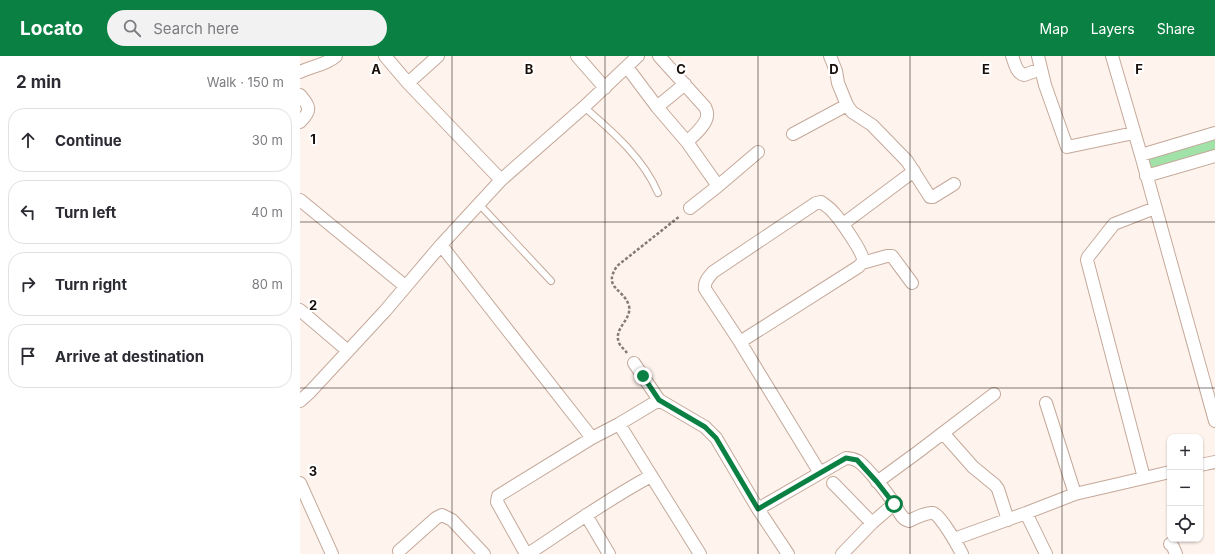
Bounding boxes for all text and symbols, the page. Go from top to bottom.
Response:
search box [107,10,387,46]
text: Locato [20,17,83,40]
icon: search [121,17,143,39]
text: Search here [153,19,239,38]
text: Map [1040,20,1069,37]
text: Layers [1091,20,1135,37]
text: Share [1157,20,1195,37]
text: A [371,61,381,77]
text: B [525,61,534,77]
text: C [676,61,686,77]
text: D [829,61,839,77]
text: E [982,61,990,77]
text: F [1135,61,1143,77]
text: 2 min [16,72,61,92]
text: Walk · 150 m [207,74,284,90]
icon: ahead [17,129,39,151]
text: Continue [55,131,122,150]
text: 1 [310,131,316,147]
text: 30 m [252,132,283,148]
icon: left [17,201,39,223]
text: Turn left [55,203,116,222]
text: 40 m [251,204,283,220]
icon: right [17,273,39,295]
text: Turn right [55,275,127,294]
text: 80 m [252,276,283,292]
text: 2 [309,297,317,313]
icon: arrive [17,345,39,367]
text: Arrive at destination [55,347,204,366]
route end [634,367,652,385]
map controls [1167,434,1203,542]
button: + [1167,434,1203,470]
text: 3 [309,463,317,479]
button: − [1167,470,1203,506]
route start [885,495,903,513]
button: locate [1167,506,1203,542]

